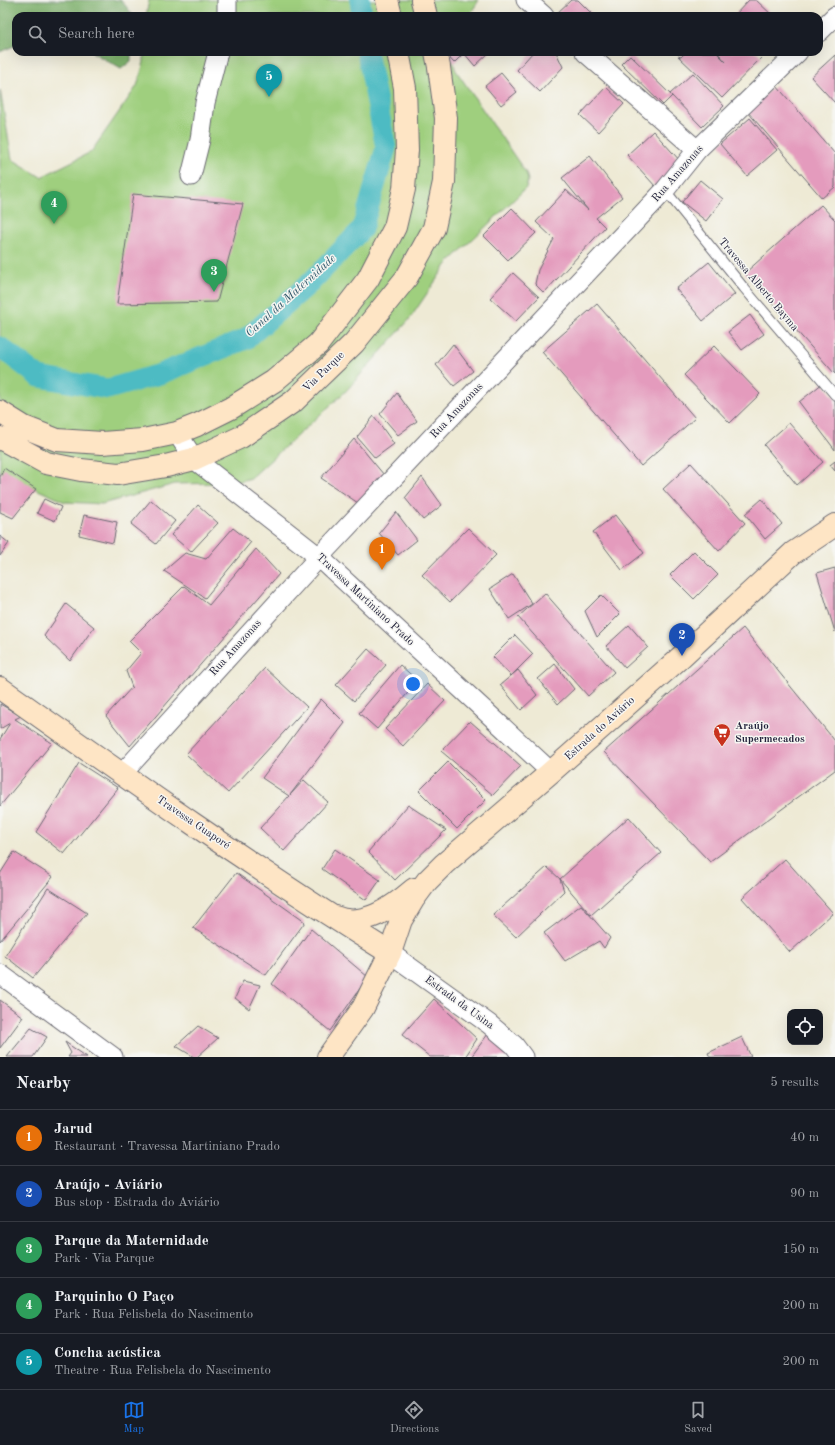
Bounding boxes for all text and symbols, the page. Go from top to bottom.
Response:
search box [12,12,823,56]
icon: search [26,23,48,45]
text: Search here [58,27,135,42]
pin: 5 [256,64,282,97]
street label: Rua Amazonas [650,143,706,205]
pin: 4 [41,191,67,224]
street label: Travessa Alberto Bayma [716,236,800,334]
water label: Canal da Maternidade [244,252,338,340]
pin: 3 [201,259,227,292]
street label: Via Parque [301,350,347,394]
street label: Rua Amazonas [429,381,485,441]
pin: 1 [369,537,395,570]
street label: Travessa Martiniano Prado [314,552,416,648]
street label: Rua Amazonas [208,618,264,678]
pin: 2 [669,623,695,656]
your location [403,674,423,694]
street label: Estrada do Aviário [563,695,637,763]
place label: Araújo Supermecados [735,721,805,745]
supermarket icon: Araújo Supermecados [712,722,732,747]
street label: Travessa Guaporé [154,794,232,852]
street label: Estrada da Usina [422,974,496,1032]
map controls [787,1009,823,1045]
button: locate [787,1009,823,1045]
text: Nearby [16,1075,71,1092]
text: 5 results [770,1076,819,1089]
text: Jarud [54,1122,93,1137]
text: 1 [25,1131,33,1144]
text: 40 m [790,1131,819,1144]
text: Restaurant · Travessa Martiniano Prado [54,1140,280,1153]
text: Araújo - Aviário [54,1178,163,1193]
text: 2 [25,1187,33,1200]
text: 90 m [790,1187,819,1200]
text: Bus stop · Estrada do Aviário [54,1196,219,1209]
text: Parque da Maternidade [54,1234,209,1249]
text: 3 [25,1243,33,1256]
text: 150 m [782,1243,819,1256]
text: Park · Via Parque [54,1252,154,1265]
text: Parquinho O Paço [54,1290,174,1305]
text: 4 [25,1299,33,1312]
text: 200 m [782,1299,819,1312]
text: Park · Rua Felisbela do Nascimento [54,1308,253,1321]
text: Concha acústica [54,1346,161,1361]
text: 5 [25,1355,33,1368]
text: 200 m [782,1355,819,1368]
text: Theatre · Rua Felisbela do Nascimento [54,1364,271,1377]
tab: Map [123,1399,145,1437]
tab: Directions [390,1399,439,1437]
tab: Saved [684,1399,712,1437]

